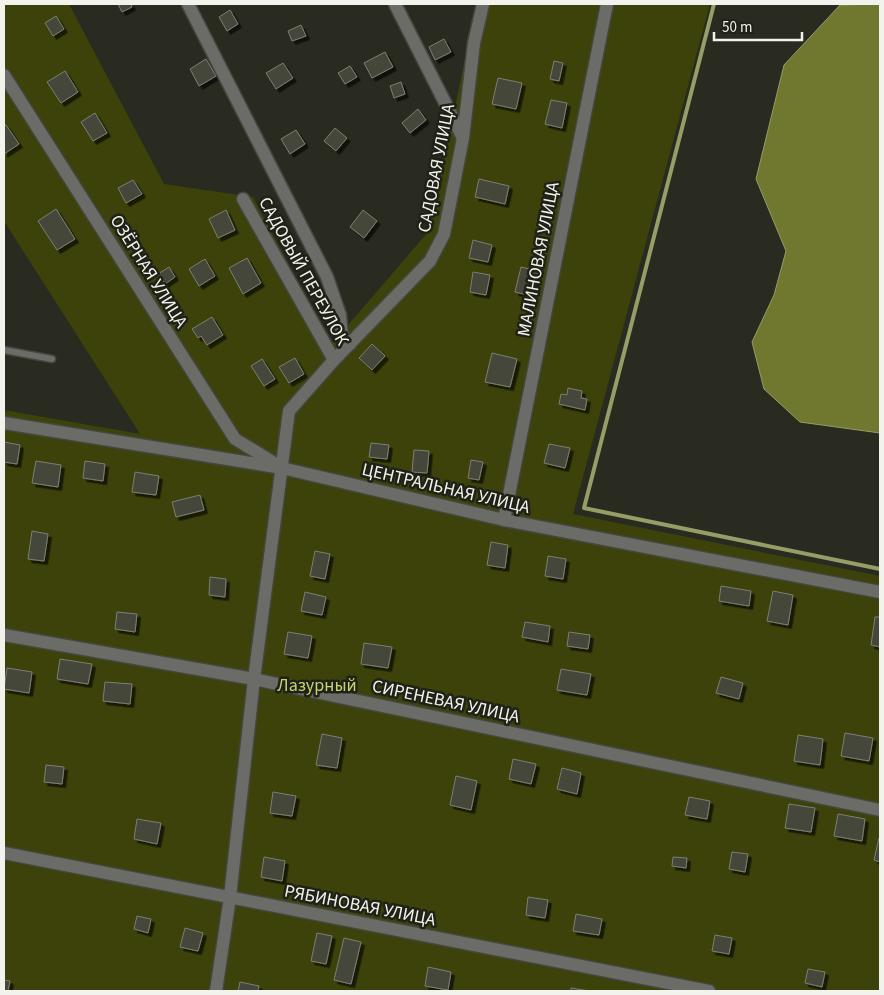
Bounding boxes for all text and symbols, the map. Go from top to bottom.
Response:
scale bar [714,10,802,42]
text: 50 m [722,17,752,38]
street label: САДОВАЯ УЛИЦА [412,101,461,235]
street label: МАЛИНОВАЯ УЛИЦА [511,179,566,339]
street label: САДОВЫЙ ПЕРЕУЛОК [252,192,355,351]
street label: ОЗЁРНАЯ УЛИЦА [104,210,194,333]
street label: ЦЕНТРАЛЬНАЯ УЛИЦА [360,457,532,520]
park label: Лазурный [277,673,357,698]
street label: СИРЕНЕВАЯ УЛИЦА [370,674,522,729]
street label: РЯБИНОВАЯ УЛИЦА [282,879,438,932]

